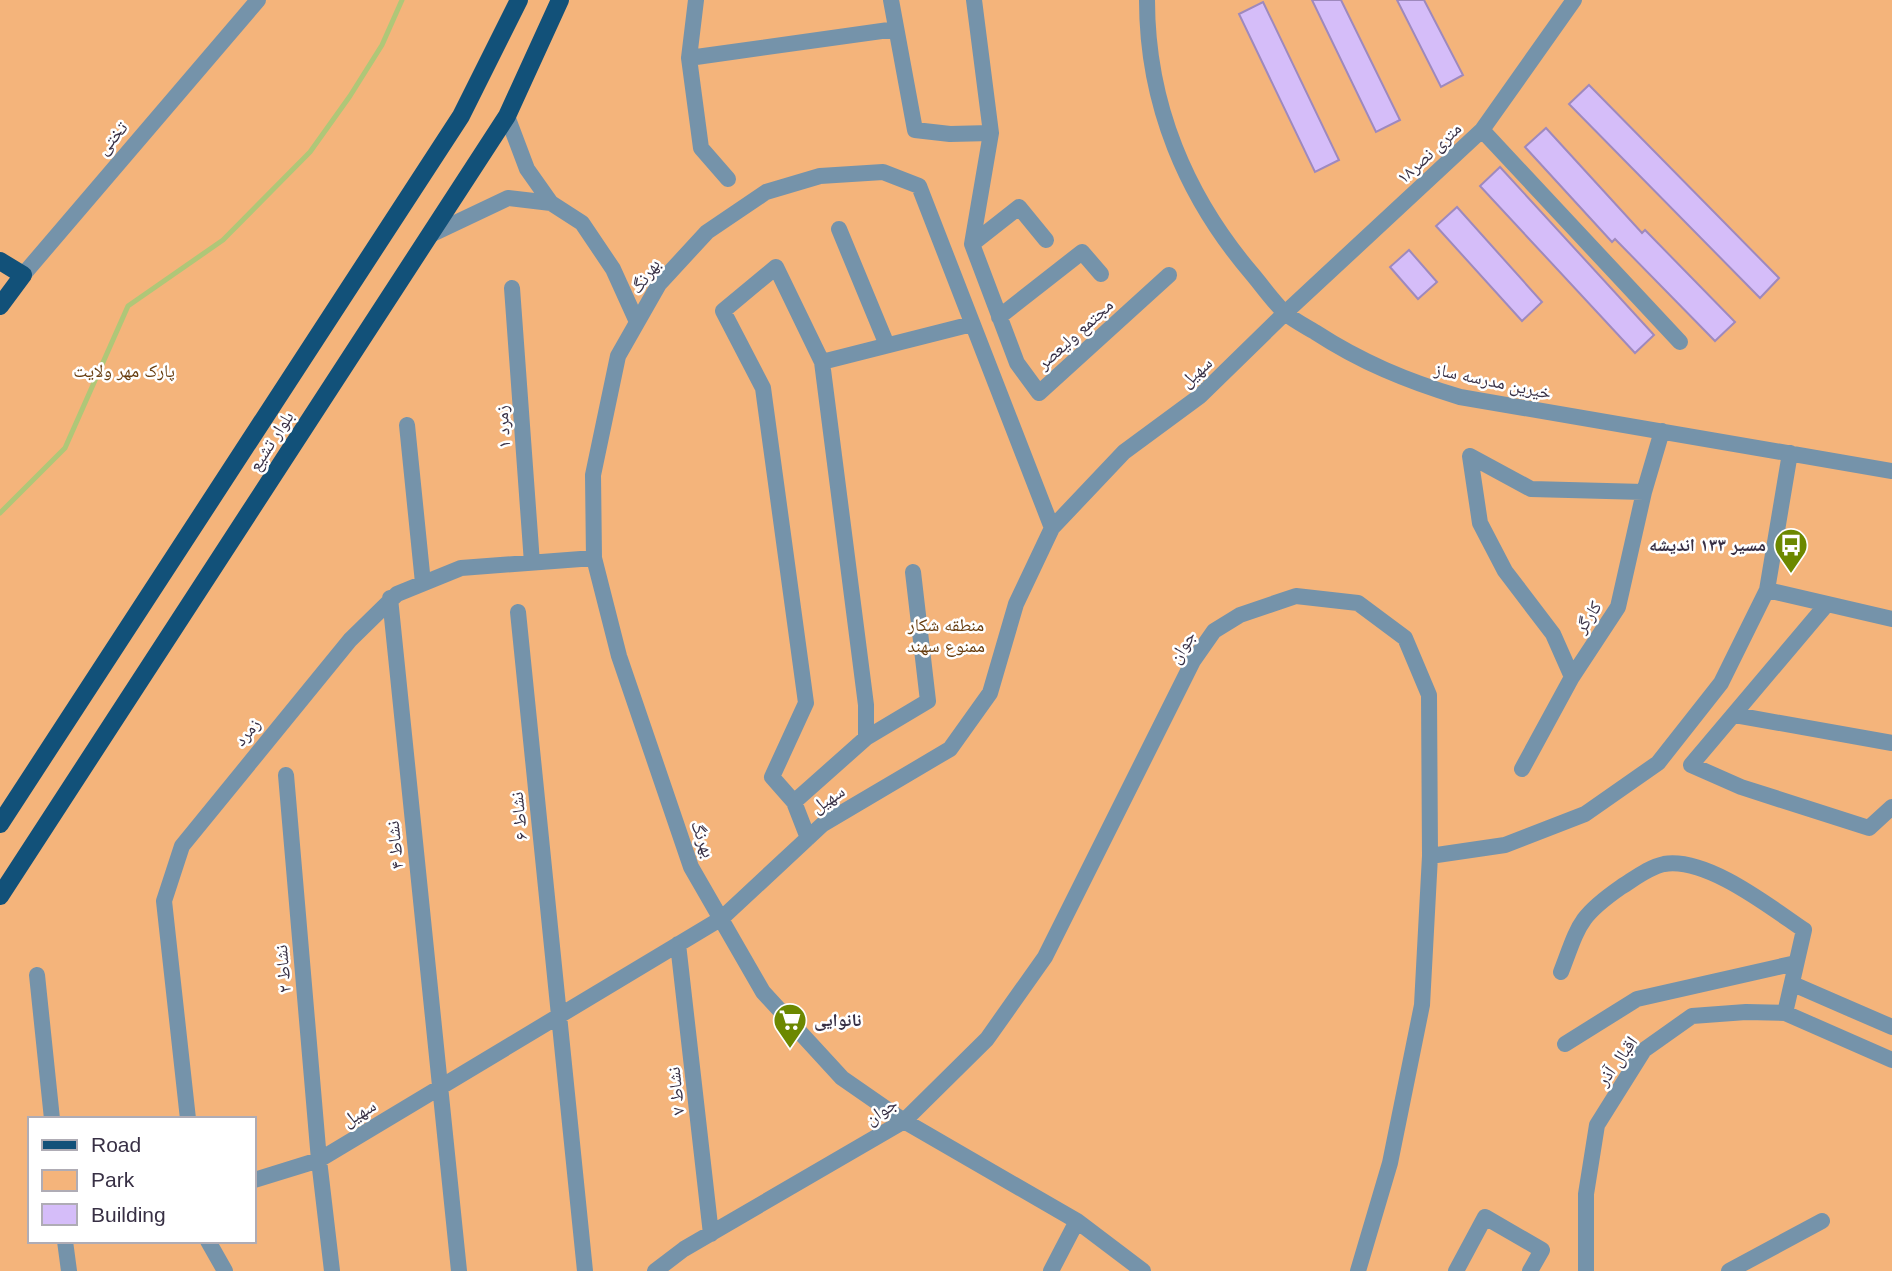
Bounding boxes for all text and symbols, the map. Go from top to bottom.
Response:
street label: تختی [92,117,132,159]
street label: ۱۸متری نصر [1393,118,1466,188]
street label: بهرنگ [626,255,665,298]
street label: مجتمع ولیعصر [1032,295,1118,375]
street label: سهیل [1176,353,1217,392]
street label: خیرین مدرسه ساز [1432,359,1553,404]
park label: پارک مهر ولایت [73,361,175,382]
street label: زمرد ۱ [492,405,514,449]
street label: بلوار تشیع [244,407,299,476]
bus stop icon: مسیر ۱۳۳ اندیشه [1772,526,1810,575]
place label: مسیر ۱۳۳ اندیشه [1649,535,1766,555]
street label: کارگر [1570,597,1606,637]
park label: منطقه شکار ممنوع سهند [907,615,985,657]
street label: جوان [1164,627,1201,668]
street label: زمرد [230,714,264,750]
street label: سهیل [808,781,849,818]
street label: نشاط ۶ [507,791,531,841]
street label: بهرنگ [687,818,719,861]
street label: نشاط ۴ [383,820,407,870]
street label: نشاط ۲ [271,944,295,994]
supermarket icon: نانوایی [771,1001,809,1050]
place label: نانوایی [814,1010,862,1031]
street label: اقبال آذر [1592,1032,1642,1091]
street label: نشاط ۷ [664,1066,688,1116]
street label: جوان [861,1093,902,1130]
street label: سهیل [338,1095,380,1132]
legend [28,1117,256,1243]
text: Road [91,1133,141,1156]
text: Park [91,1168,135,1191]
text: Building [91,1203,166,1226]

